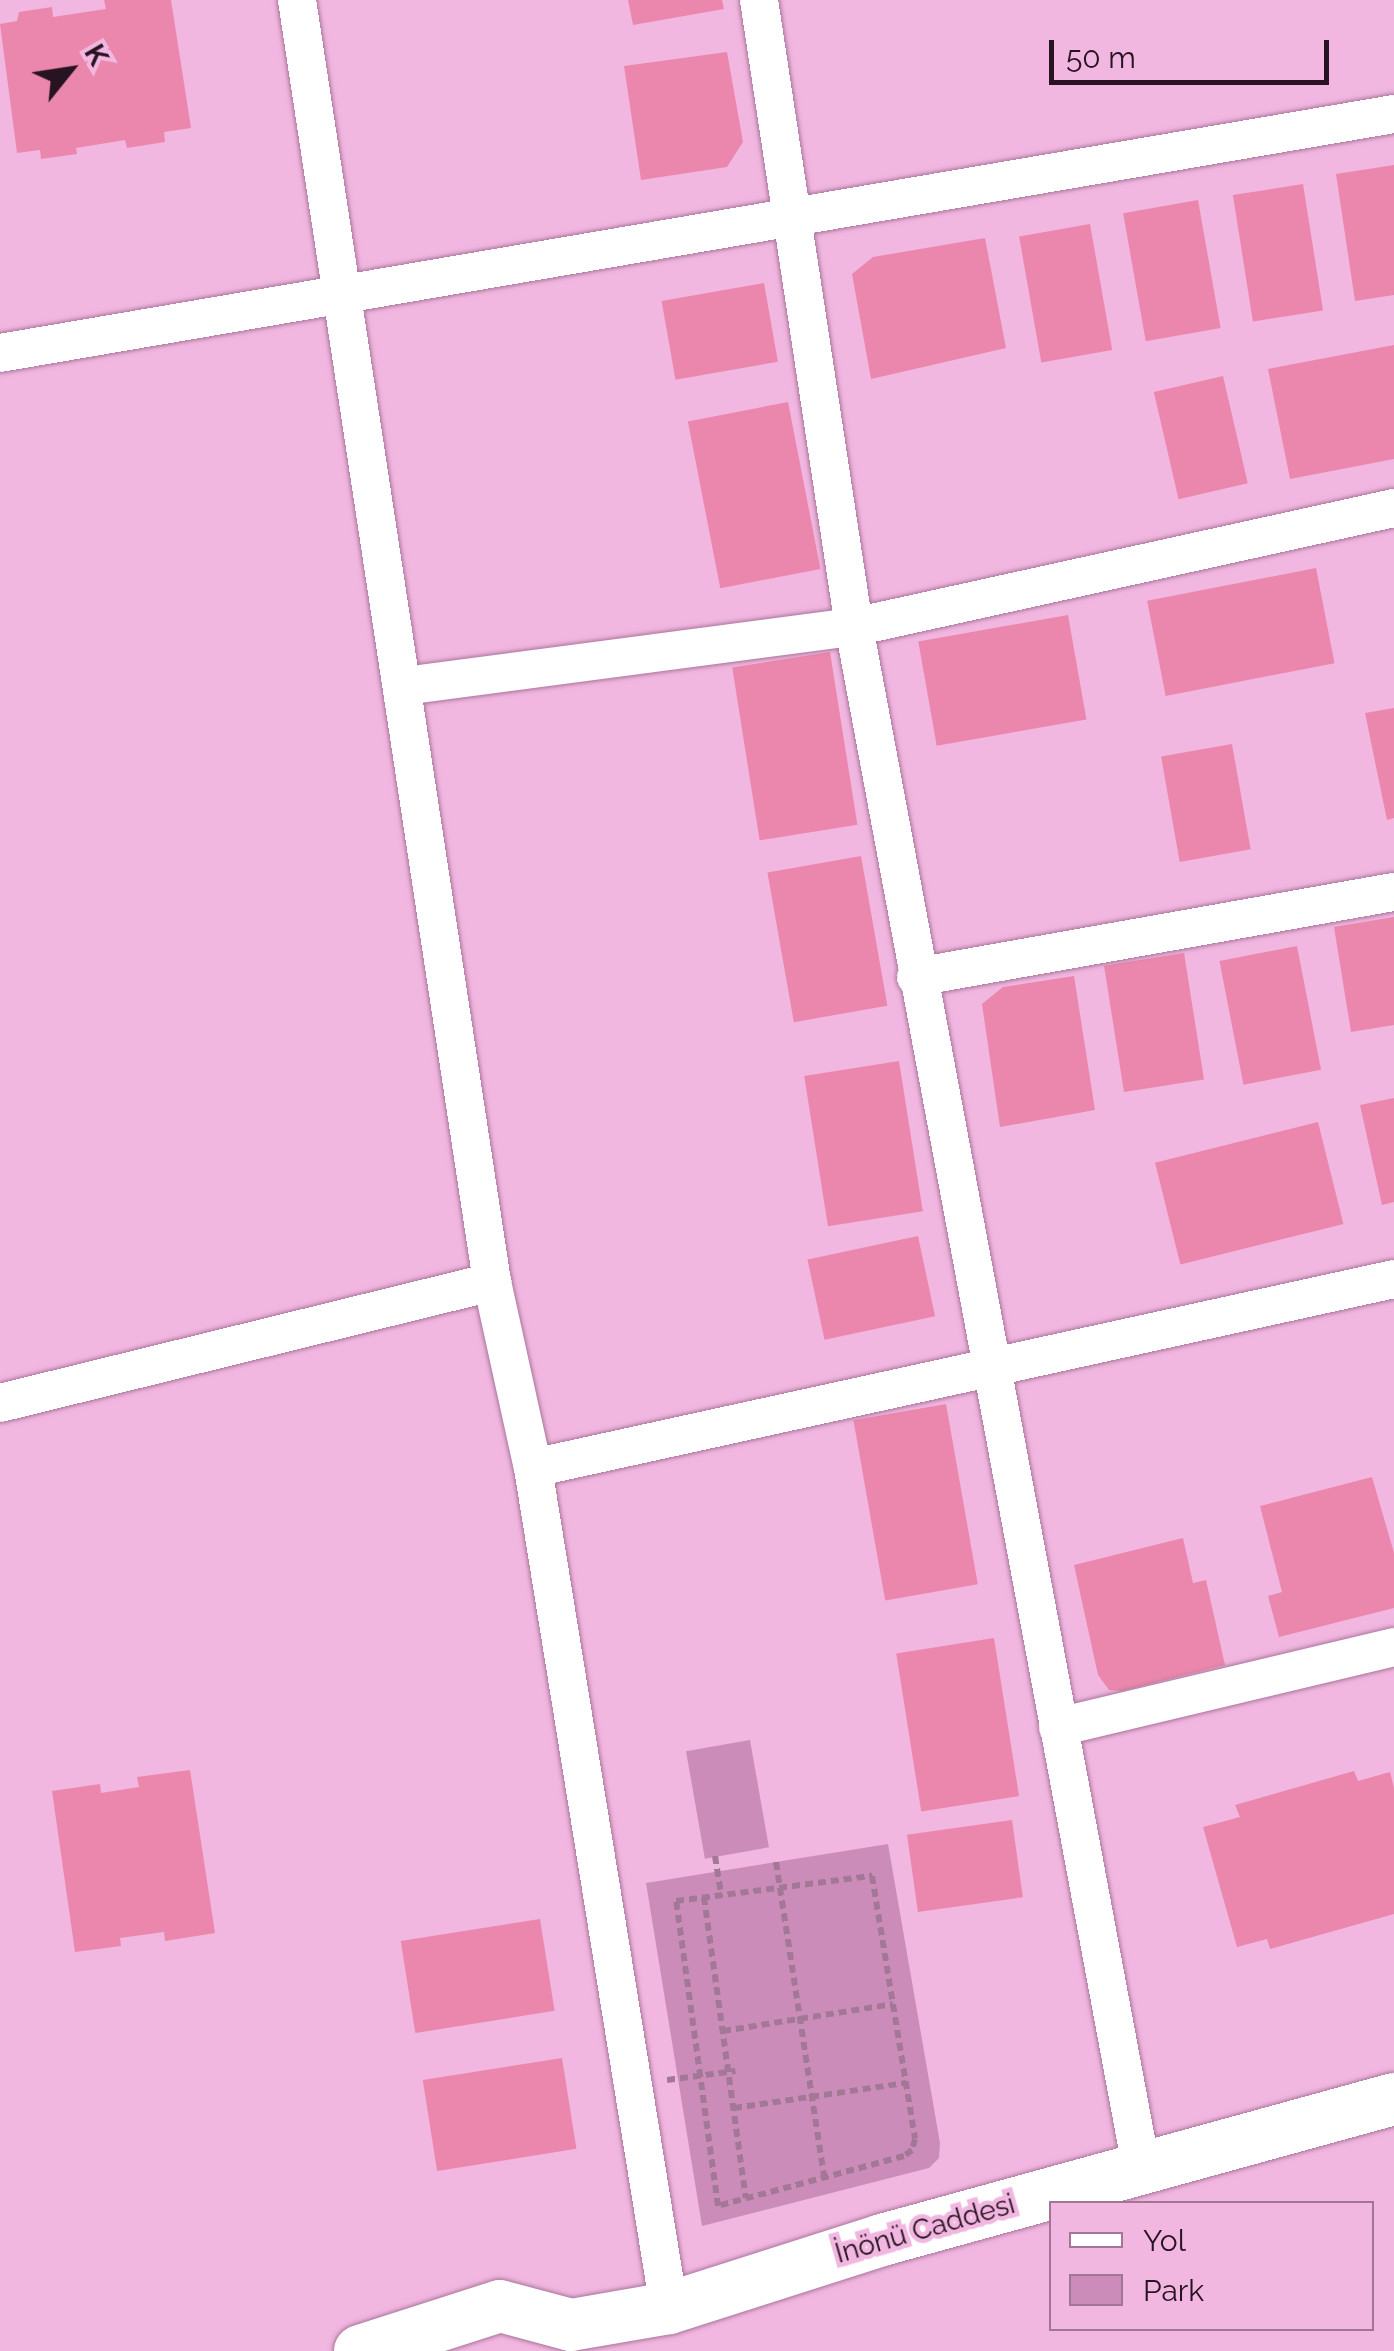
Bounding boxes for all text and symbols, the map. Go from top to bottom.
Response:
north arrow [20,20,120,120]
scale bar [1054,20,1334,82]
text: K [77,38,115,71]
text: 50 m [1066,40,1136,75]
street label: İnönü Caddesi [831,2187,1019,2271]
legend [1049,2201,1374,2331]
text: Yol [1143,2223,1186,2258]
text: Park [1143,2273,1204,2308]

